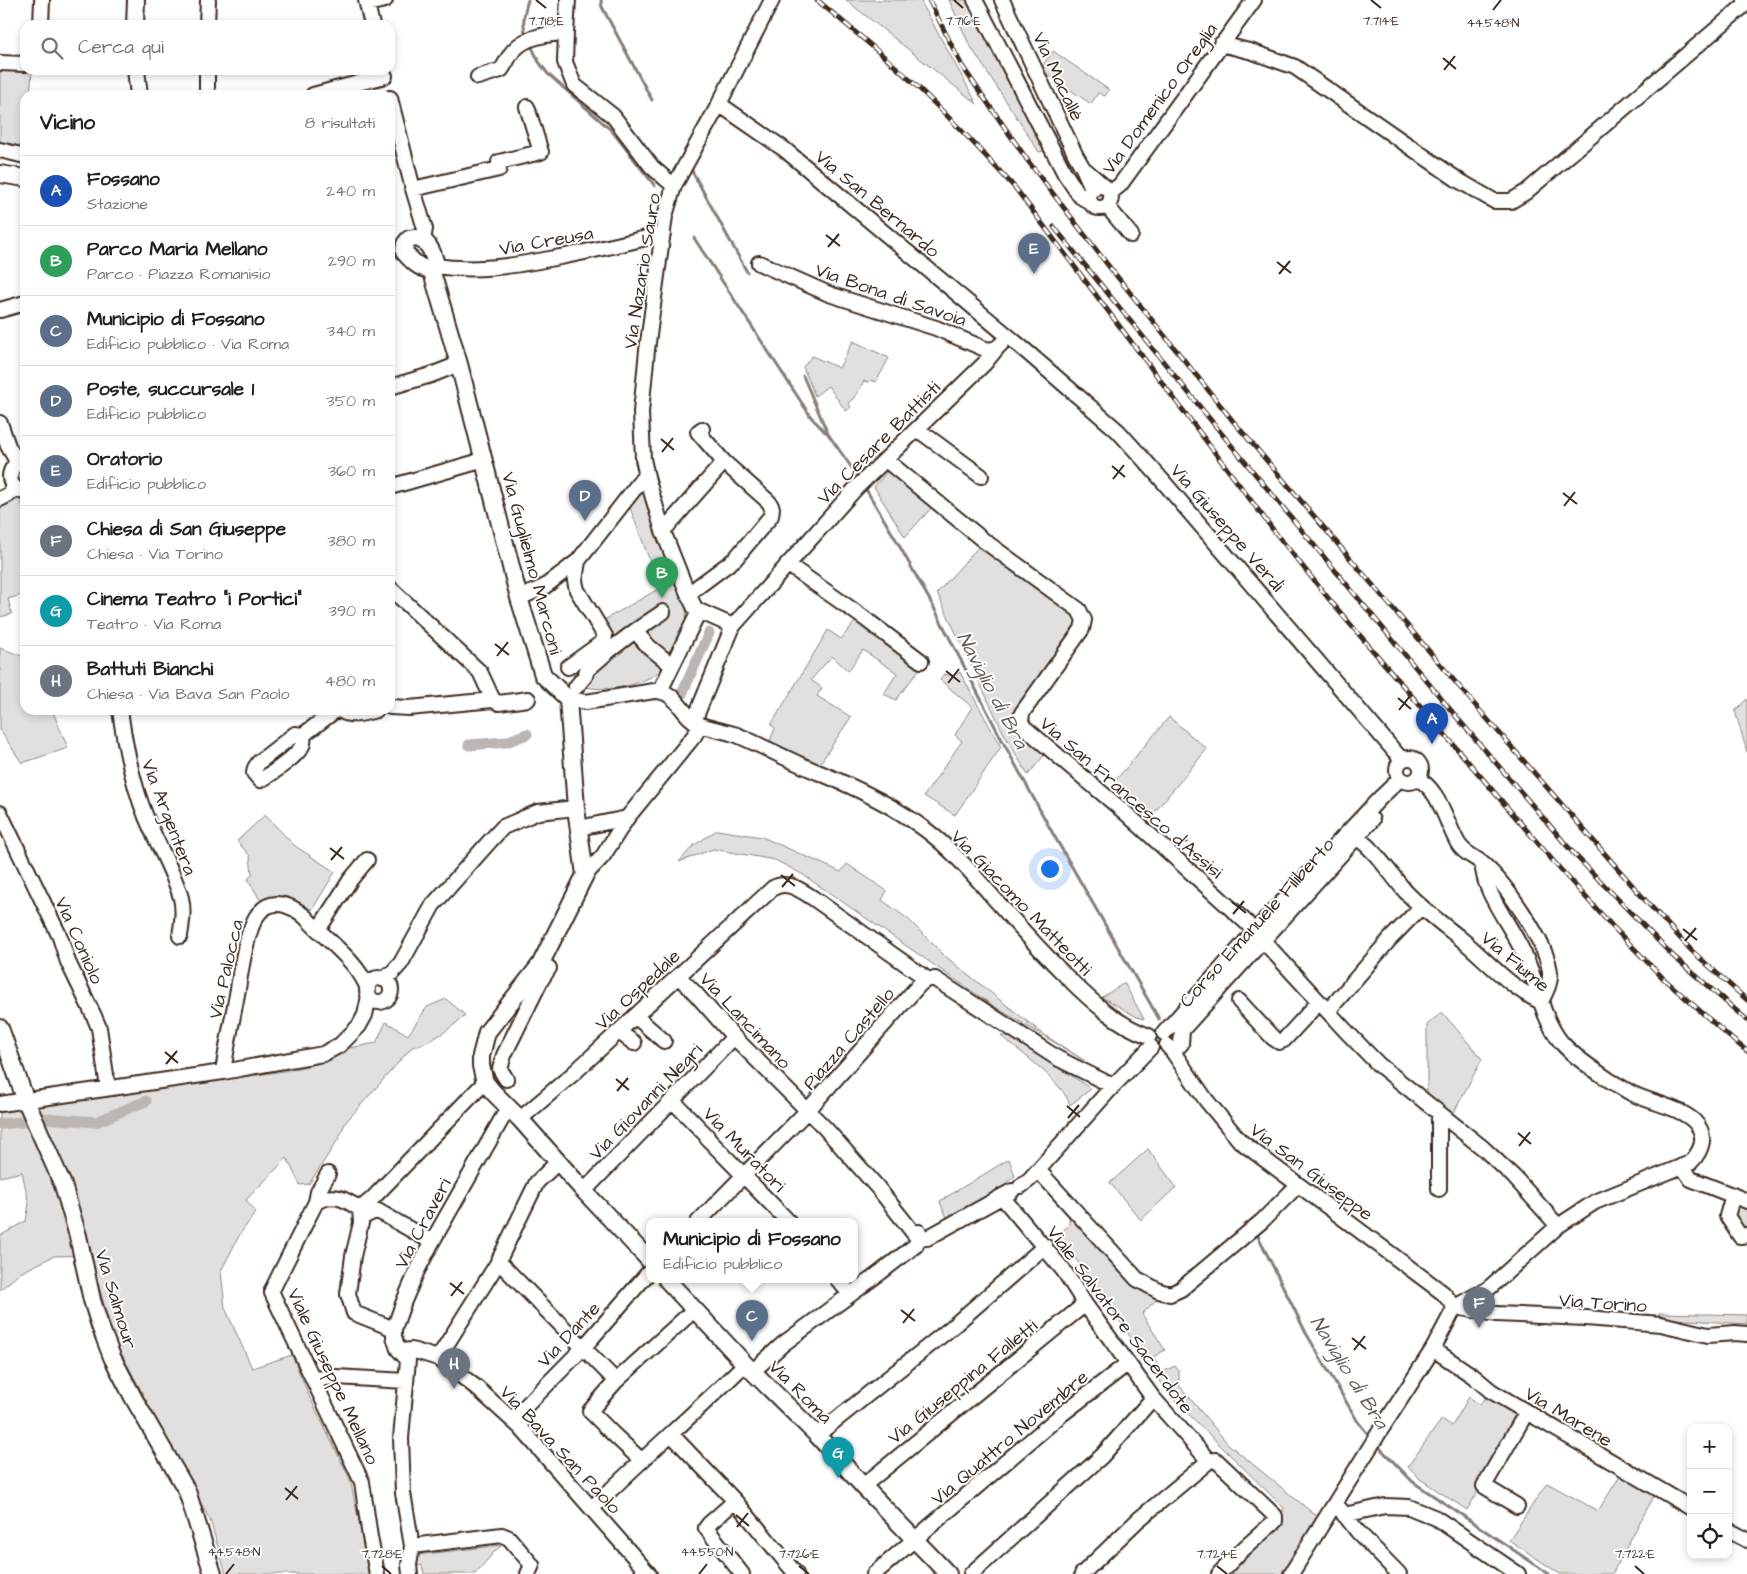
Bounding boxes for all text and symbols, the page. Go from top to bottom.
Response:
text: 7.718°E [528,13,564,30]
text: 7.716°E [945,13,981,30]
text: 7.714°E [1363,13,1399,30]
text: 44.548°N [1467,15,1520,32]
street label: Via Domenico Oreglia [1096,17,1226,181]
search box [20,20,395,75]
street label: Via Macallè [1025,28,1090,126]
icon: search [38,34,66,62]
text: Cerca qui [78,34,164,61]
text: Vicino [40,108,95,137]
text: 8 risultati [305,112,375,134]
street label: Via San Bernardo [809,144,945,265]
text: Fossano [87,166,160,193]
text: A [51,180,61,202]
text: 240 m [326,180,375,202]
street label: Via Nazario Sauro [617,191,668,351]
text: Stazione [87,193,148,215]
street label: Via Creusa [497,220,596,263]
pin: E [1018,233,1050,274]
text: Parco Maria Mellano [87,236,267,263]
text: B [50,250,62,272]
text: 290 m [328,250,375,272]
street label: Via Bona di Savoia [811,257,970,334]
text: Parco · Piazza Romanisio [87,263,270,285]
text: Municipio di Fossano [87,306,264,333]
text: C [50,320,62,342]
text: 340 m [327,320,375,342]
text: Edificio pubblico · Via Roma [87,333,289,355]
street label: Via Cesare Battisti [811,375,947,511]
text: Poste, succursale 1 [87,376,254,403]
text: D [51,390,61,412]
text: 350 m [327,390,375,412]
text: Edificio pubblico [87,403,206,425]
text: Oratorio [87,446,162,473]
street label: Via Giuseppe Verdi [1164,458,1290,598]
text: E [51,460,61,482]
text: 360 m [328,460,375,482]
street label: Via Guglielmo Marconi [493,469,569,658]
text: Edificio pubblico [87,473,206,495]
pin: D [569,480,601,521]
text: Chiesa di San Giuseppe [87,516,286,543]
text: F [50,530,62,552]
text: 380 m [328,530,375,552]
text: Chiesa · Via Torino [87,543,223,565]
pin: B [646,557,678,598]
text: Cinema Teatro "i Portici" [87,586,302,613]
text: G [50,600,62,622]
text: 390 m [329,600,375,622]
text: Teatro · Via Roma [87,613,221,635]
water label: Naviglio di Bra [949,627,1035,755]
text: Battuti Bianchi [87,656,213,683]
text: H [51,670,61,692]
text: 480 m [325,670,375,692]
text: Chiesa · Via Bava San Paolo [87,683,290,705]
pin: A [1416,703,1448,744]
street label: Via San Francesco d'Assisi [1033,711,1229,886]
street label: Via Argentera [133,756,203,880]
street label: Via Giacomo Matteotti [944,824,1098,982]
street label: Corso Emanuele Filiberto [1173,832,1341,1014]
your location [1037,856,1063,882]
street label: Via Coniolo [47,893,110,989]
street label: Via Palocca [202,917,251,1022]
street label: Via Fiume [1475,925,1555,999]
street label: Via Ospedale [589,943,687,1037]
street label: Via Lancimano [693,966,797,1076]
street label: Piazza Castello [797,982,902,1096]
street label: Via Giovanni Negri [583,1038,710,1167]
street label: Via Muratori [696,1101,792,1199]
street label: Via San Giuseppe [1244,1117,1378,1228]
street label: Via Craveri [388,1173,459,1274]
popup [646,1218,858,1283]
street label: Viale Salvatore Sacerdote [1040,1220,1200,1420]
text: Municipio di Fossano [663,1226,841,1253]
street label: Via Salmour [88,1246,144,1353]
text: Edificio pubblico [663,1253,782,1275]
street label: Viale Giuseppe Mellano [280,1284,386,1469]
pin: F [1463,1287,1495,1328]
street label: Via Torino [1558,1287,1648,1320]
street label: Via Dante [531,1296,607,1374]
pin: C [736,1300,768,1341]
water label: Naviglio di Bra [1302,1311,1396,1436]
street label: Via Giuseppina Falletti [882,1313,1044,1451]
pin: H [438,1348,470,1389]
street label: Via Roma [762,1354,838,1430]
street label: Via Quattro Novembre [925,1364,1094,1512]
street label: Via Bava San Paolo [493,1380,627,1521]
street label: Via Marene [1519,1380,1617,1454]
map controls [1687,1424,1732,1559]
button: + [1687,1424,1732,1469]
pin: G [822,1437,854,1478]
button: − [1687,1469,1732,1514]
button: locate [1687,1514,1732,1559]
text: 44.548°N [208,1544,261,1561]
text: 44.550°N [681,1544,734,1561]
text: 7.728°E [362,1546,402,1563]
text: 7.726°E [779,1546,819,1563]
text: 7.724°E [1196,1546,1238,1563]
text: 7.722°E [1615,1546,1655,1563]

